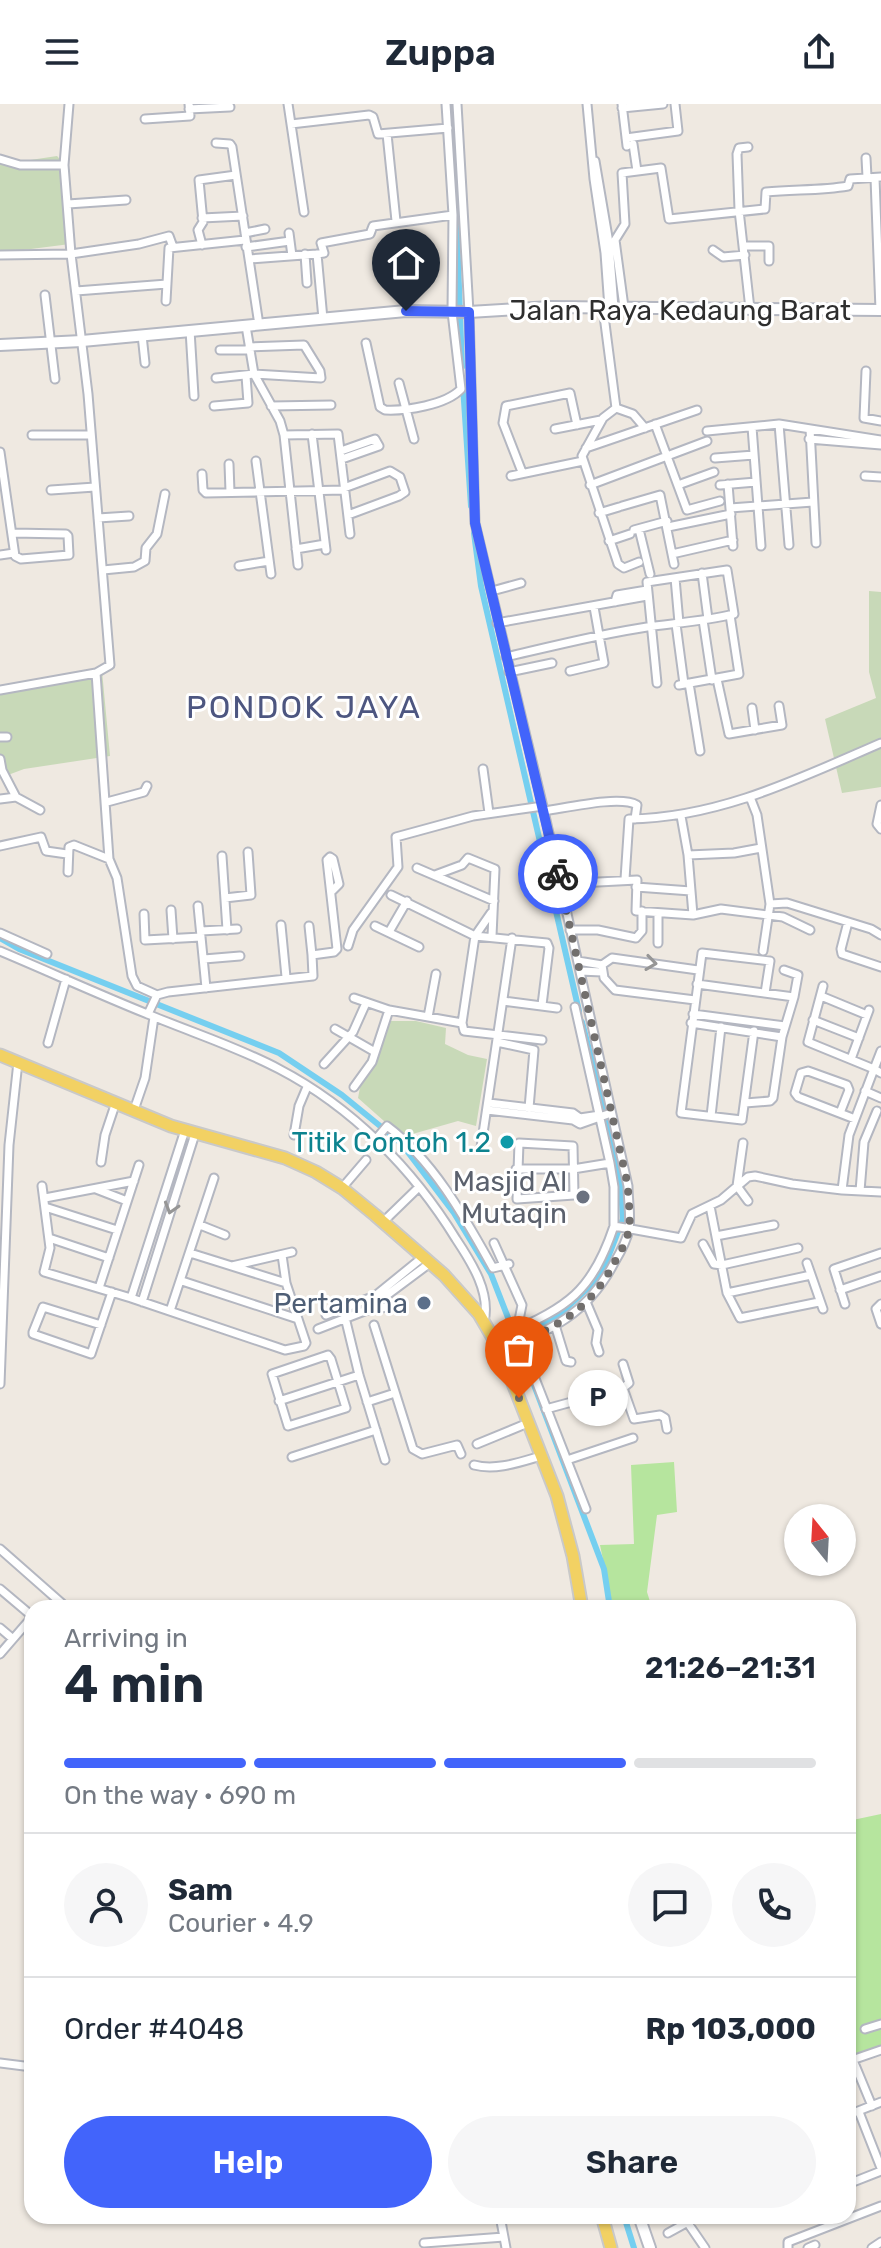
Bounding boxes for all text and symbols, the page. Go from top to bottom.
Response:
icon: menu [40,30,84,74]
icon: share [797,30,841,74]
text: Zuppa [385,31,496,74]
pin [372,229,440,311]
icon: home [384,241,428,285]
street label: Jalan Raya Kedaung Barat [509,294,851,327]
district label: PONDOK JAYA [186,688,422,726]
courier [518,834,598,914]
icon: bike [536,852,580,896]
one-way arrow [644,954,658,971]
place label: Titik Contoh 1.2 [291,1126,491,1159]
marker: Titik Contoh 1.2 [498,1133,516,1151]
place label: Masjid Al Mutaqin [453,1165,567,1230]
marker: Masjid Al Mutaqin [574,1188,592,1206]
one-way arrow [164,1201,180,1214]
place label: Pertamina [273,1287,408,1320]
marker: Pertamina [415,1294,433,1312]
pin [485,1316,553,1398]
icon: bag [497,1328,541,1372]
callout: P [567,1370,627,1426]
text: P [589,1382,607,1413]
north arrow [784,1504,856,1576]
map controls [784,1504,856,1576]
text: Arriving in [64,1623,188,1654]
text: 21:26–21:31 [645,1650,816,1686]
text: 4 min [64,1653,205,1715]
text: On the way · 690 m [64,1780,296,1811]
button: person [64,1863,148,1947]
button: chat [628,1863,712,1947]
button: phone [732,1863,816,1947]
text: Sam [168,1872,233,1908]
text: Courier · 4.9 [168,1908,314,1939]
text: Order #4048 [64,2011,244,2047]
text: Rp 103,000 [646,2011,816,2047]
button: Help [64,2116,432,2208]
button: Share [448,2116,816,2208]

